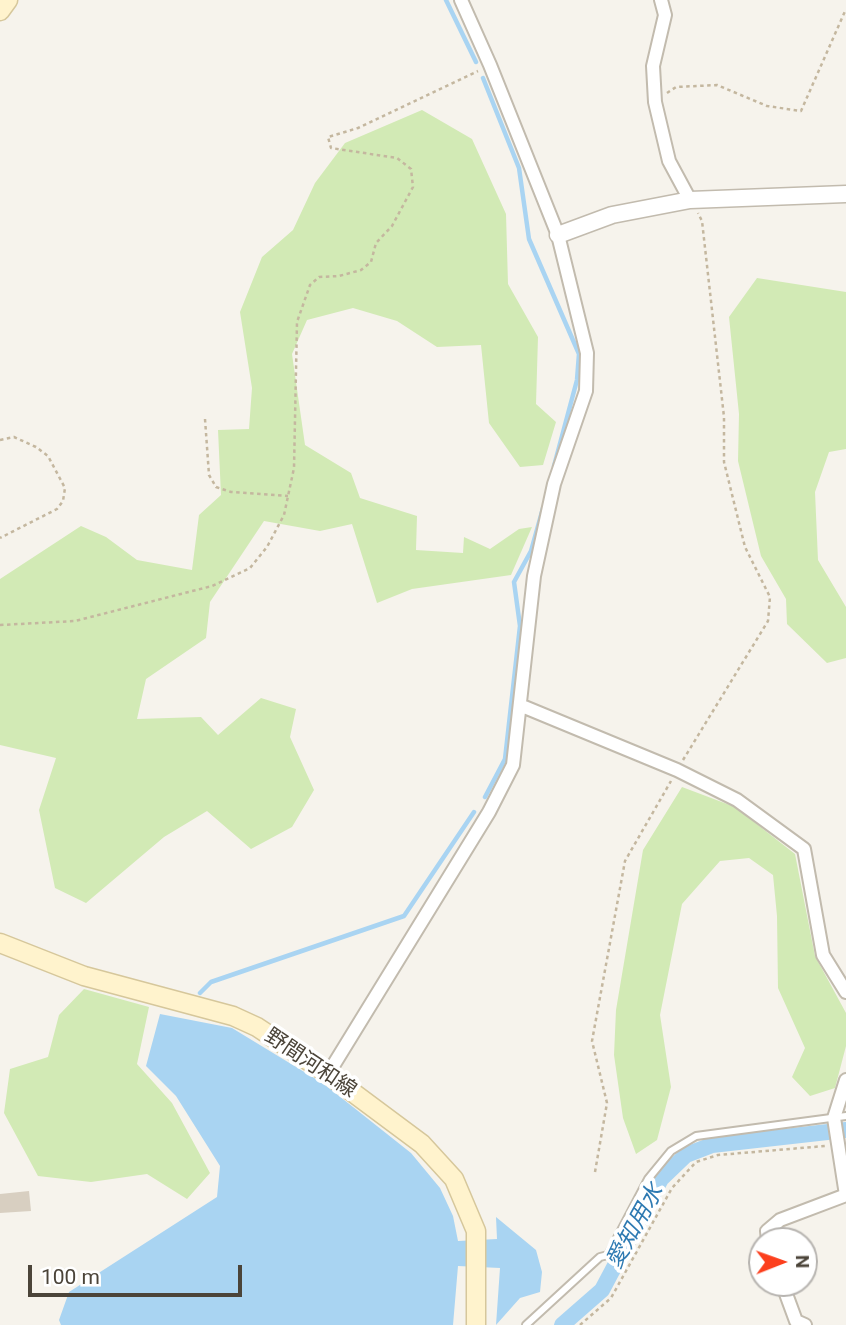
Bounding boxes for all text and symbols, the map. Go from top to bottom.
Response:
street label: 野間河和線 [259,1024,361,1104]
water label: 愛知用水 [602,1180,670,1274]
north arrow [748,1227,818,1297]
scale bar [32,1252,245,1296]
text: N [791,1255,814,1269]
text: 100 m [41,1265,100,1289]

